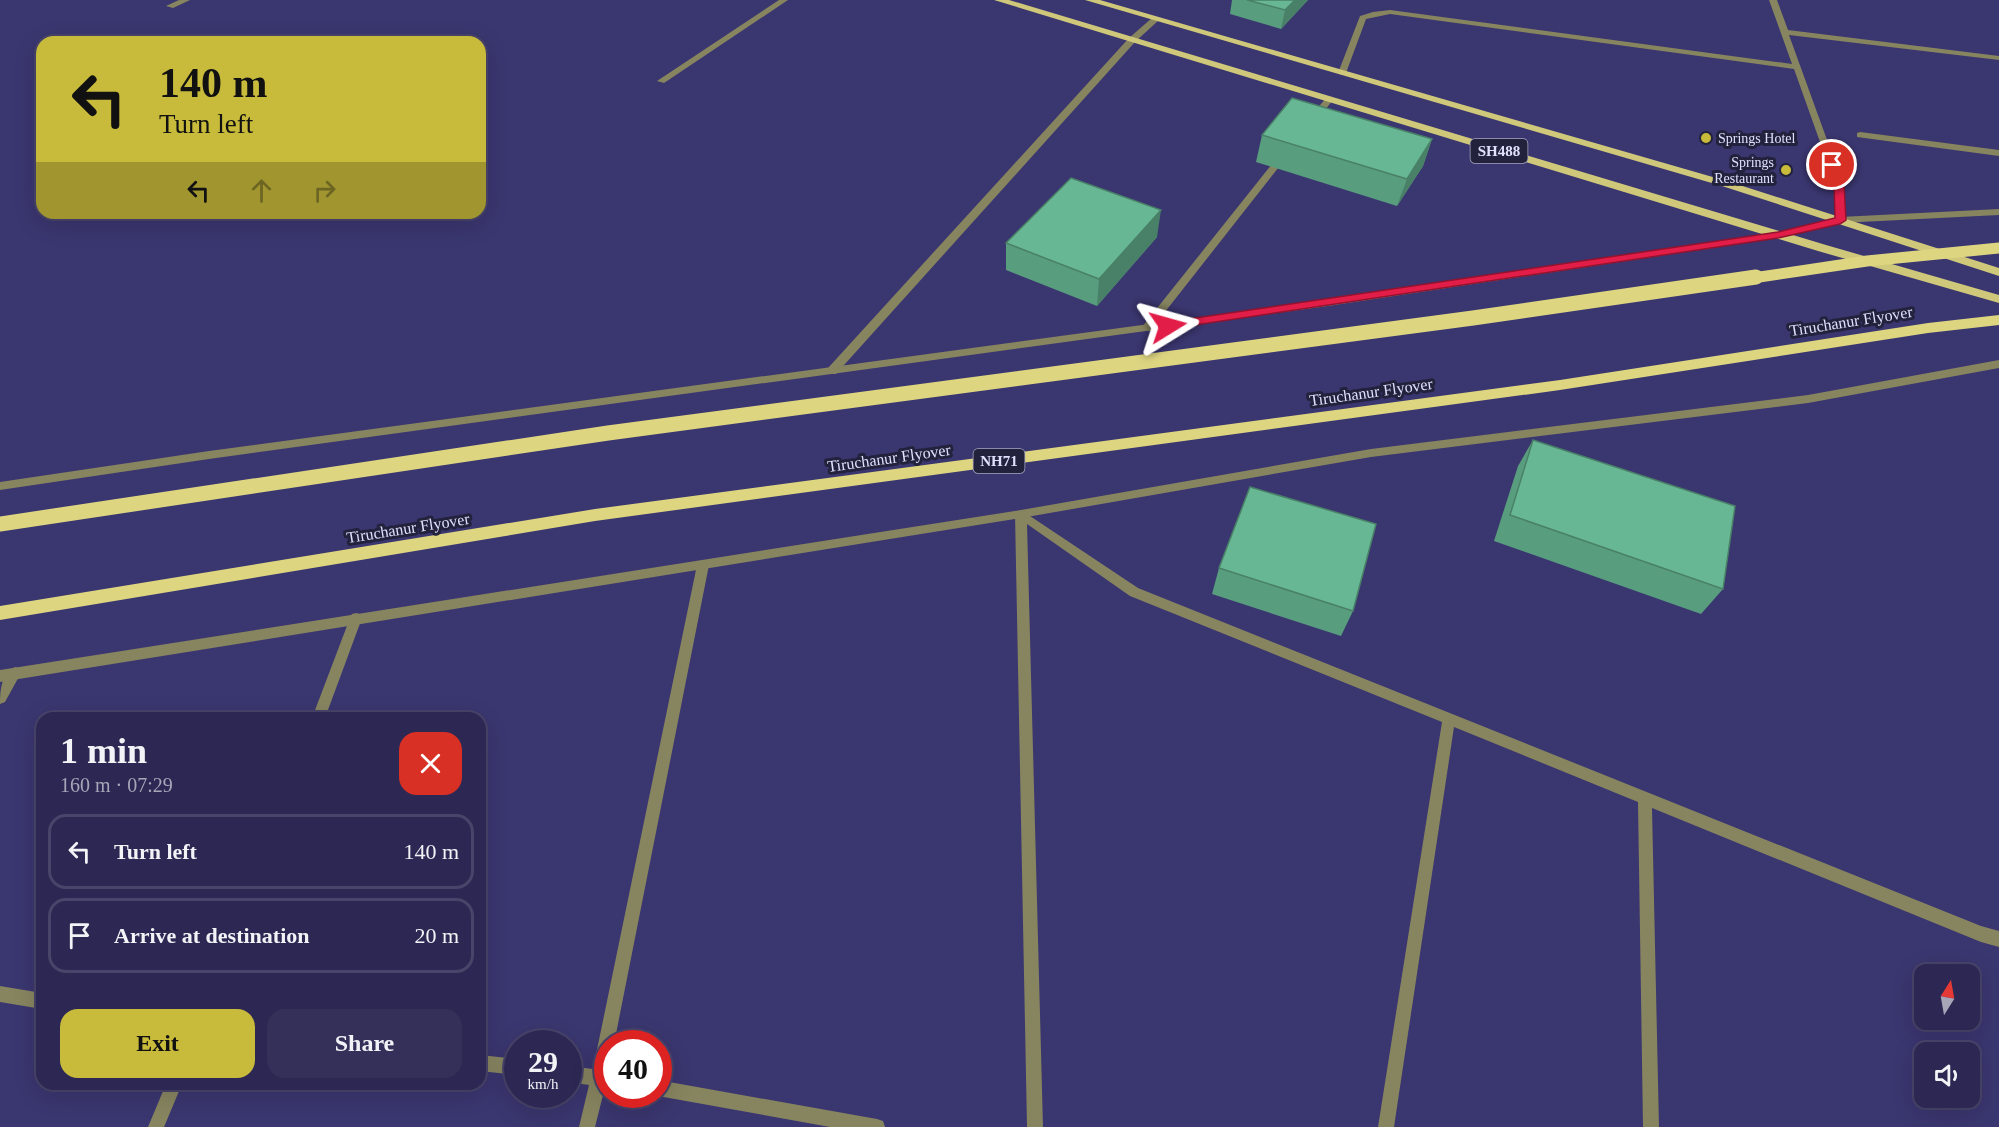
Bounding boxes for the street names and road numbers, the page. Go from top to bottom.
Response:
road number: SH488 [1470,139,1528,163]
street label: Tiruchanur Flyover [1788,303,1915,340]
street label: Tiruchanur Flyover [1308,375,1435,410]
street label: Tiruchanur Flyover [826,441,953,476]
road number: NH71 [974,449,1024,473]
street label: Tiruchanur Flyover [345,510,472,547]

